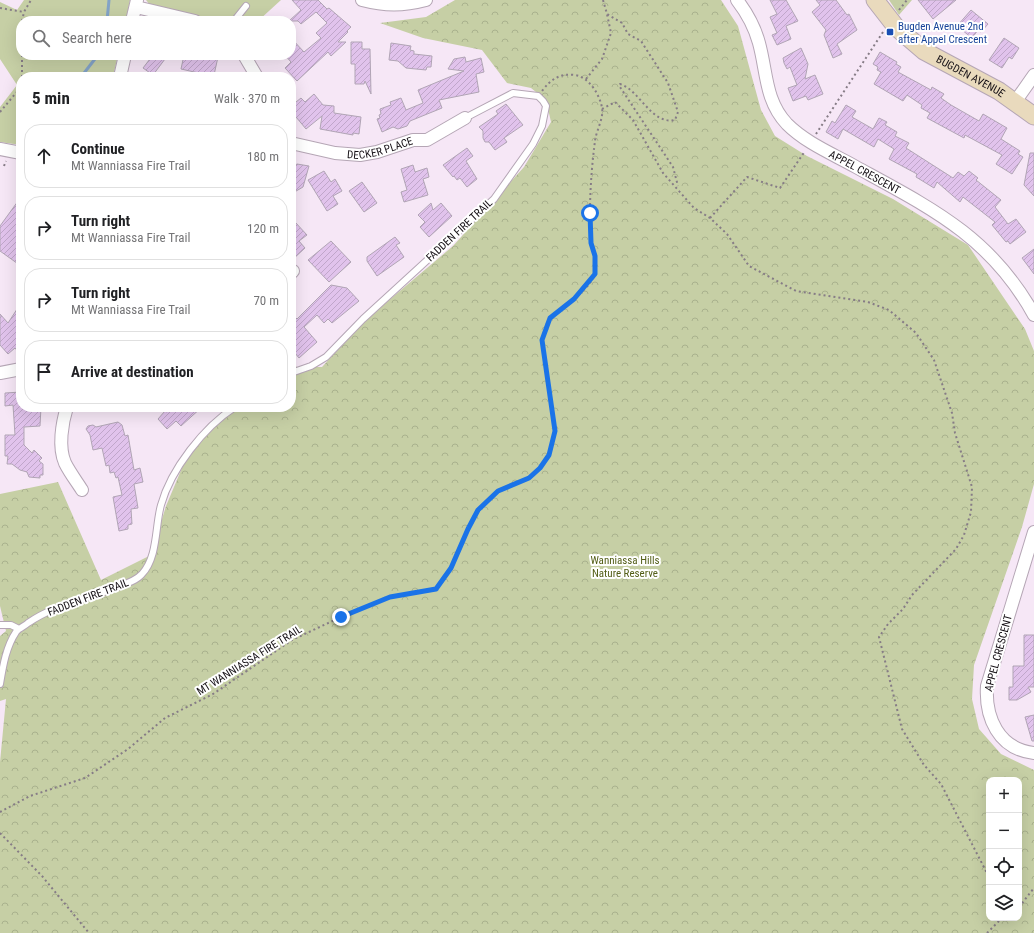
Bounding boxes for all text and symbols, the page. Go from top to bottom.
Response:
search box [16,16,296,60]
place label: Bugden Avenue 2nd after Appel Crescent [898,20,987,46]
icon: search [30,27,52,49]
marker: Bugden Avenue 2nd after Appel Crescent [885,27,895,37]
text: Search here [62,29,132,47]
street label: BUGDEN AVENUE [934,53,1008,100]
text: 5 min [32,88,70,108]
text: Walk · 370 m [214,91,280,106]
street label: DECKER PLACE [347,134,415,162]
text: Continue [71,140,125,158]
icon: ahead [33,145,55,167]
street label: APPEL CRESCENT [827,148,903,197]
text: 180 m [247,149,279,164]
text: Mt Wanniassa Fire Trail [71,158,191,173]
street label: FADDEN FIRE TRAIL [424,196,495,264]
route start [581,204,599,222]
text: Turn right [71,212,130,230]
icon: right [33,217,55,239]
text: 120 m [247,221,279,236]
text: Mt Wanniassa Fire Trail [71,230,191,245]
text: Turn right [71,284,130,302]
icon: right [33,289,55,311]
text: 70 m [253,293,279,308]
text: Mt Wanniassa Fire Trail [71,302,191,317]
icon: arrive [33,361,55,383]
text: Arrive at destination [71,363,194,381]
park label: Wanniassa Hills Nature Reserve [590,554,660,580]
street label: FADDEN FIRE TRAIL [46,576,130,619]
route end [332,608,350,626]
street label: APPEL CRESCENT [982,613,1015,693]
street label: MT WANNIASSA FIRE TRAIL [194,623,304,698]
map controls [986,777,1022,921]
button: + [986,777,1022,813]
button: − [986,813,1022,849]
button: locate [986,849,1022,885]
button: layers [986,885,1022,921]

